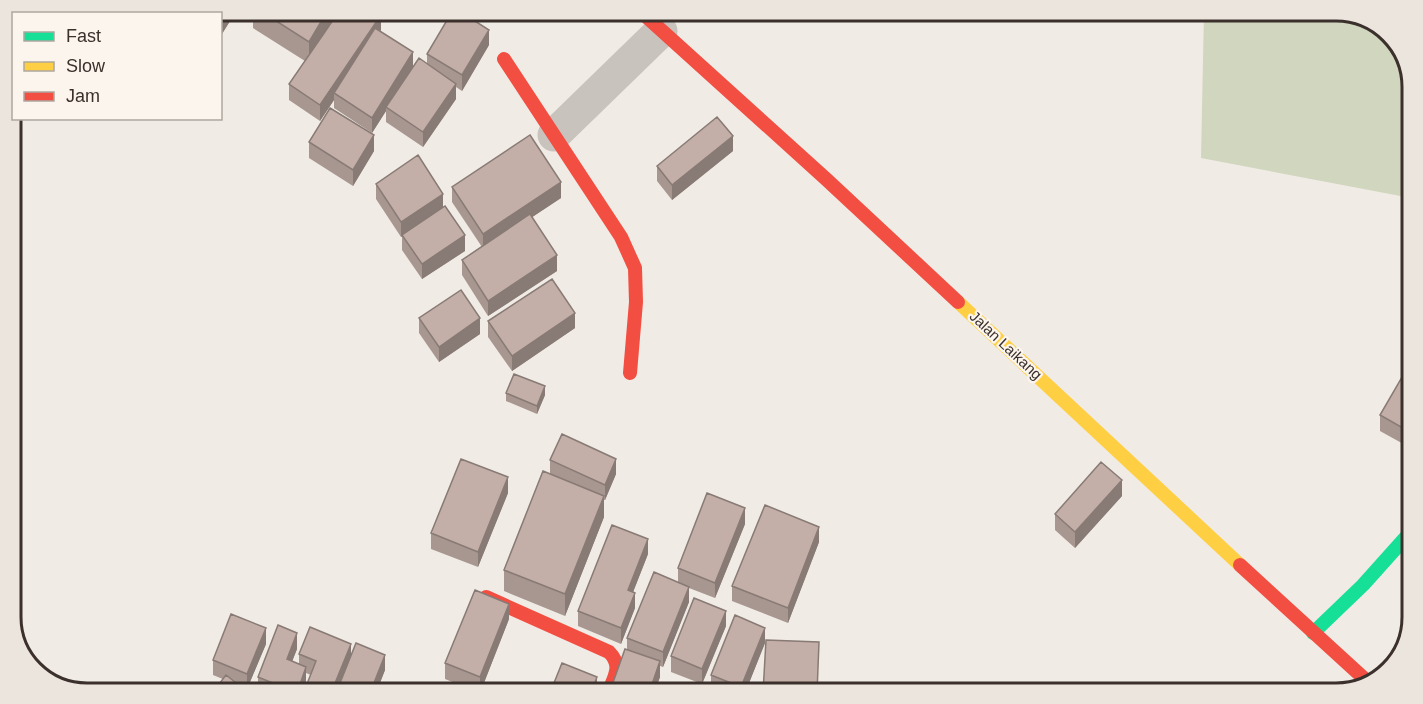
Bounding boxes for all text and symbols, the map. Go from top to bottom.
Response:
legend [12,12,222,120]
text: Fast [66,26,101,46]
text: Slow [66,56,106,76]
text: Jam [66,86,100,106]
street label: Jalan Laikang [966,307,1046,383]

